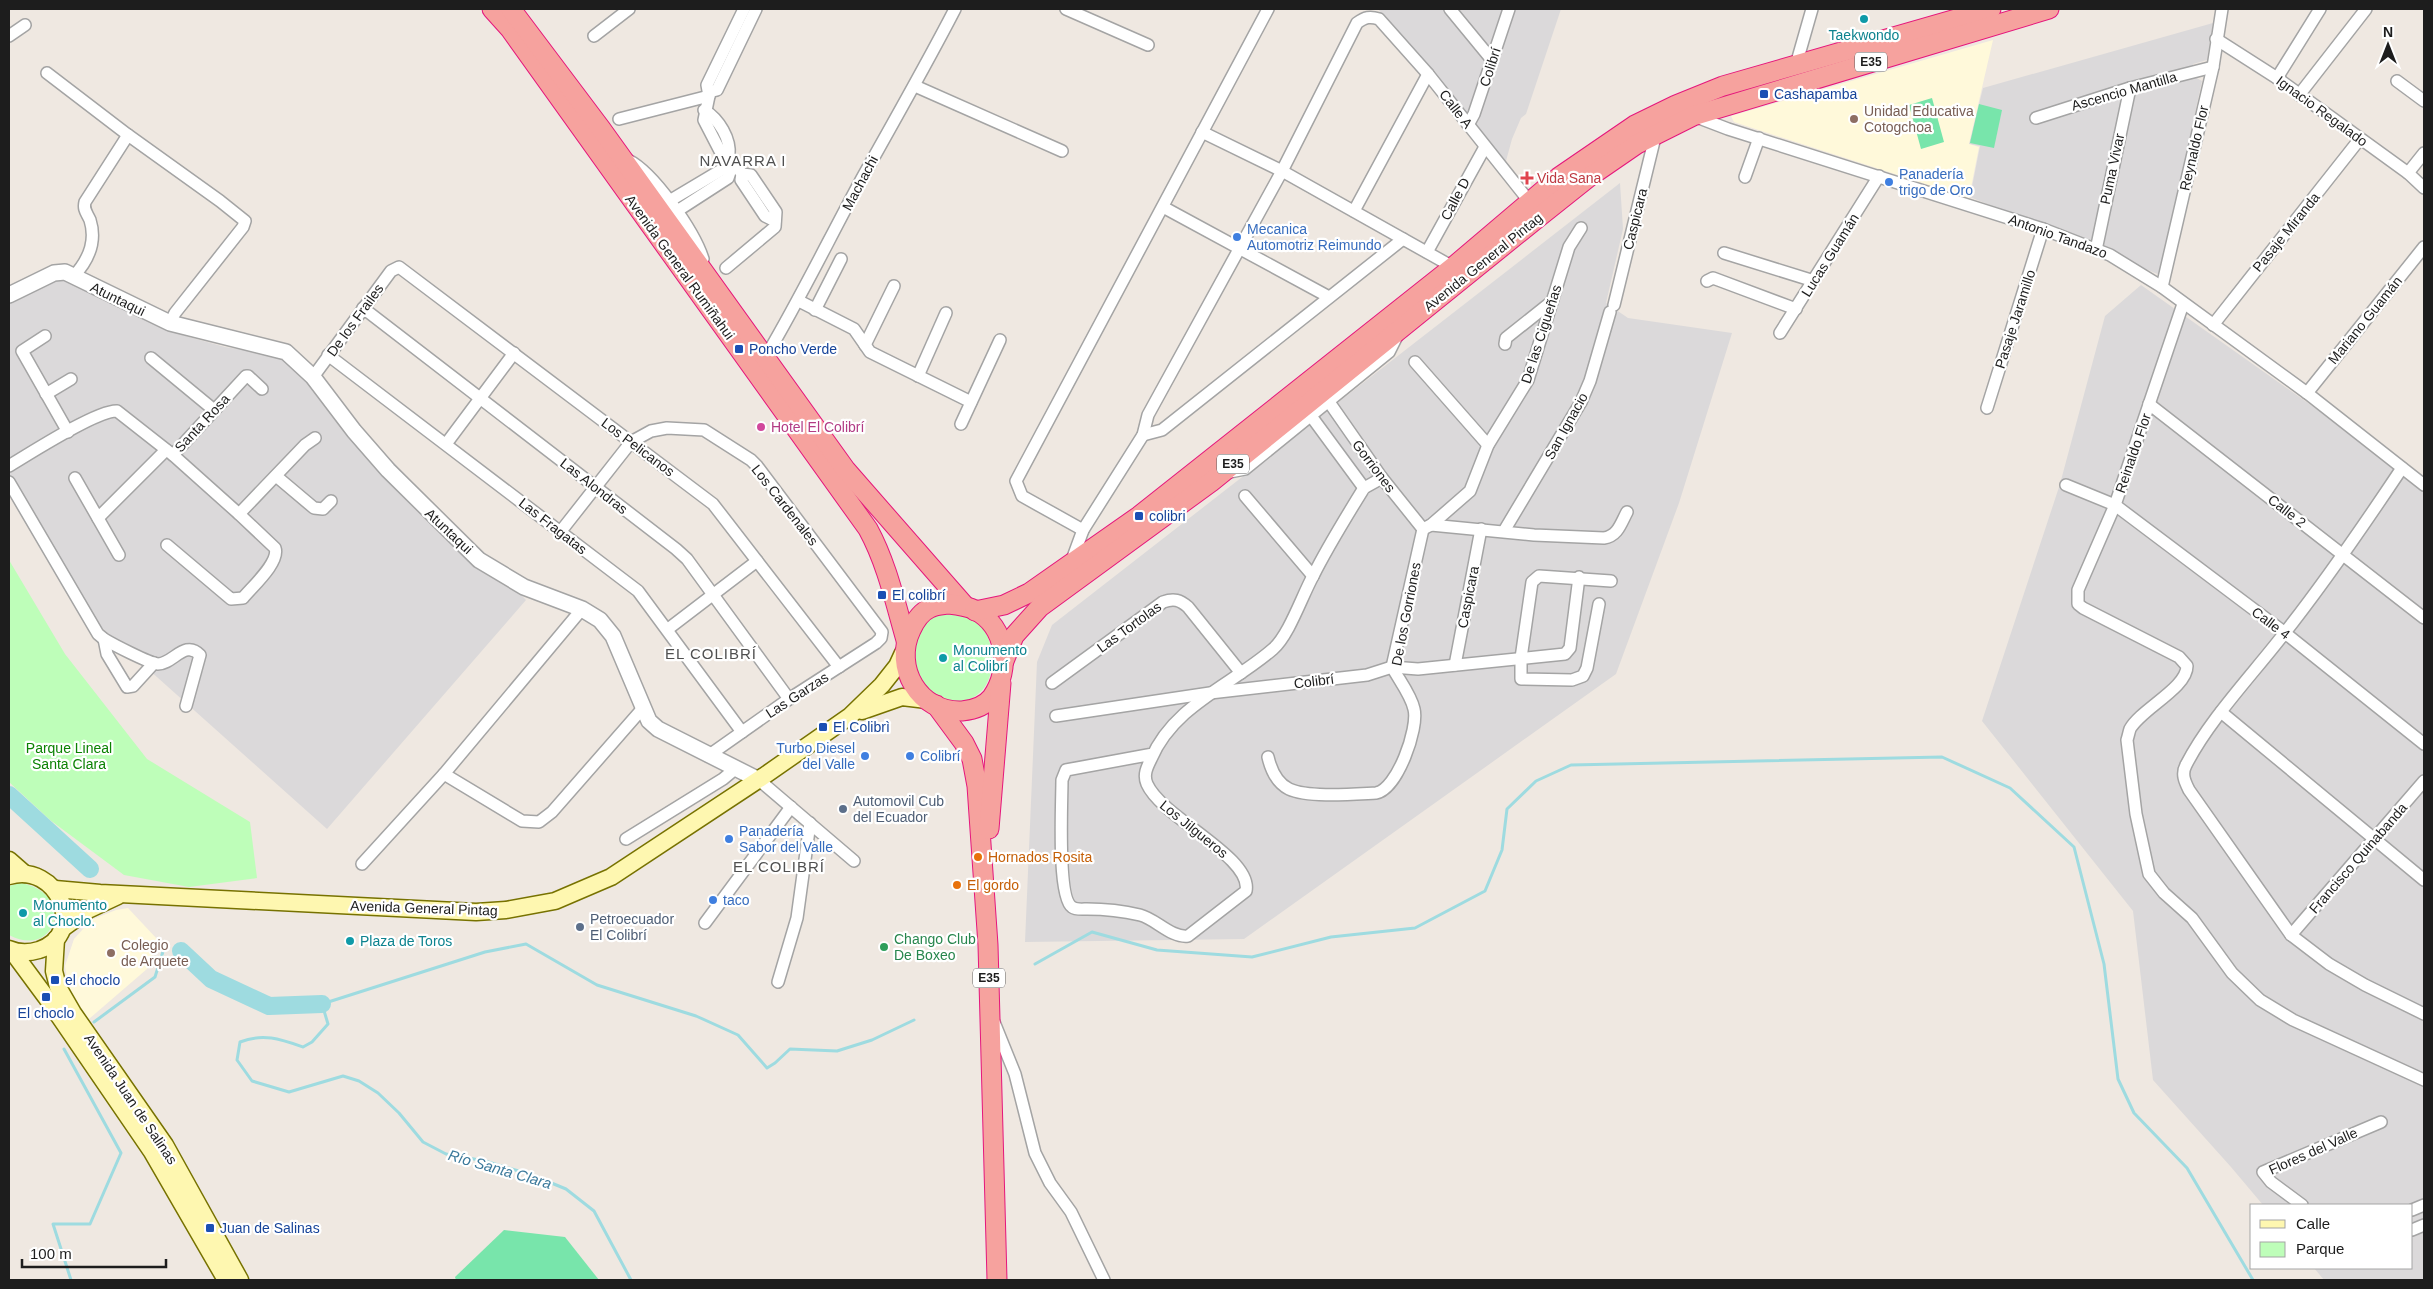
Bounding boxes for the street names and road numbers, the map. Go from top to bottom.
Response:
street label: Colibrí [1476,45,1504,89]
road number: E35 [1855,52,1887,72]
street label: Ascencio Mantilla [2069,68,2179,114]
street label: Ignacio Regalado [2273,72,2371,150]
street label: Calle A [1436,87,1476,132]
street label: Reynaldo Flor [2176,103,2212,192]
street label: Puma Vivar [2097,132,2127,206]
street label: Machachi [839,153,881,213]
street label: Calle D [1437,175,1473,223]
street label: Caspicara [1620,186,1650,252]
street label: Pasaje Miranda [2249,189,2323,275]
street label: Avenida General Rumiñahui [622,192,738,342]
street label: Avenida General Pintag [1421,209,1545,315]
street label: Lucas Guamán [1798,210,1862,300]
street label: Antonio Tandazo [2006,211,2110,261]
street label: Pasaje Jaramillo [1992,267,2039,370]
street label: Mariano Guamán [2325,273,2405,367]
street label: Atuntaqui [88,279,148,319]
street label: De los Frailes [323,281,387,359]
street label: De las Cigueñas [1518,283,1564,385]
street label: San Ignacio [1541,390,1591,462]
street label: Santa Rosa [171,391,233,455]
street label: Reinaldo Flor [2112,411,2154,495]
street label: Los Pelicanos [598,414,678,480]
street label: Gorriones [1349,437,1399,495]
road number: E35 [1217,454,1249,474]
street label: Las Alondras [557,455,631,517]
street label: Los Cardenales [749,461,821,549]
street label: Calle 2 [2265,491,2309,531]
street label: Las Fragatas [516,495,590,557]
street label: Atuntaqui [422,505,476,557]
street label: De los Gorriones [1388,561,1424,667]
street label: Caspicara [1454,564,1482,629]
street label: Las Tortolas [1094,598,1164,656]
street label: Calle 4 [2249,603,2293,643]
street label: Las Garzas [763,669,831,721]
street label: Colibrí [1293,671,1335,691]
street label: Los Jilgueros [1157,797,1231,861]
street label: Francisco Quinabanda [2306,799,2410,916]
street label: Avenida General Pintag [350,897,498,919]
road number: E35 [973,968,1005,988]
street label: Avenida Juan de Salinas [81,1031,181,1167]
street label: Flores del Valle [2266,1124,2360,1178]

